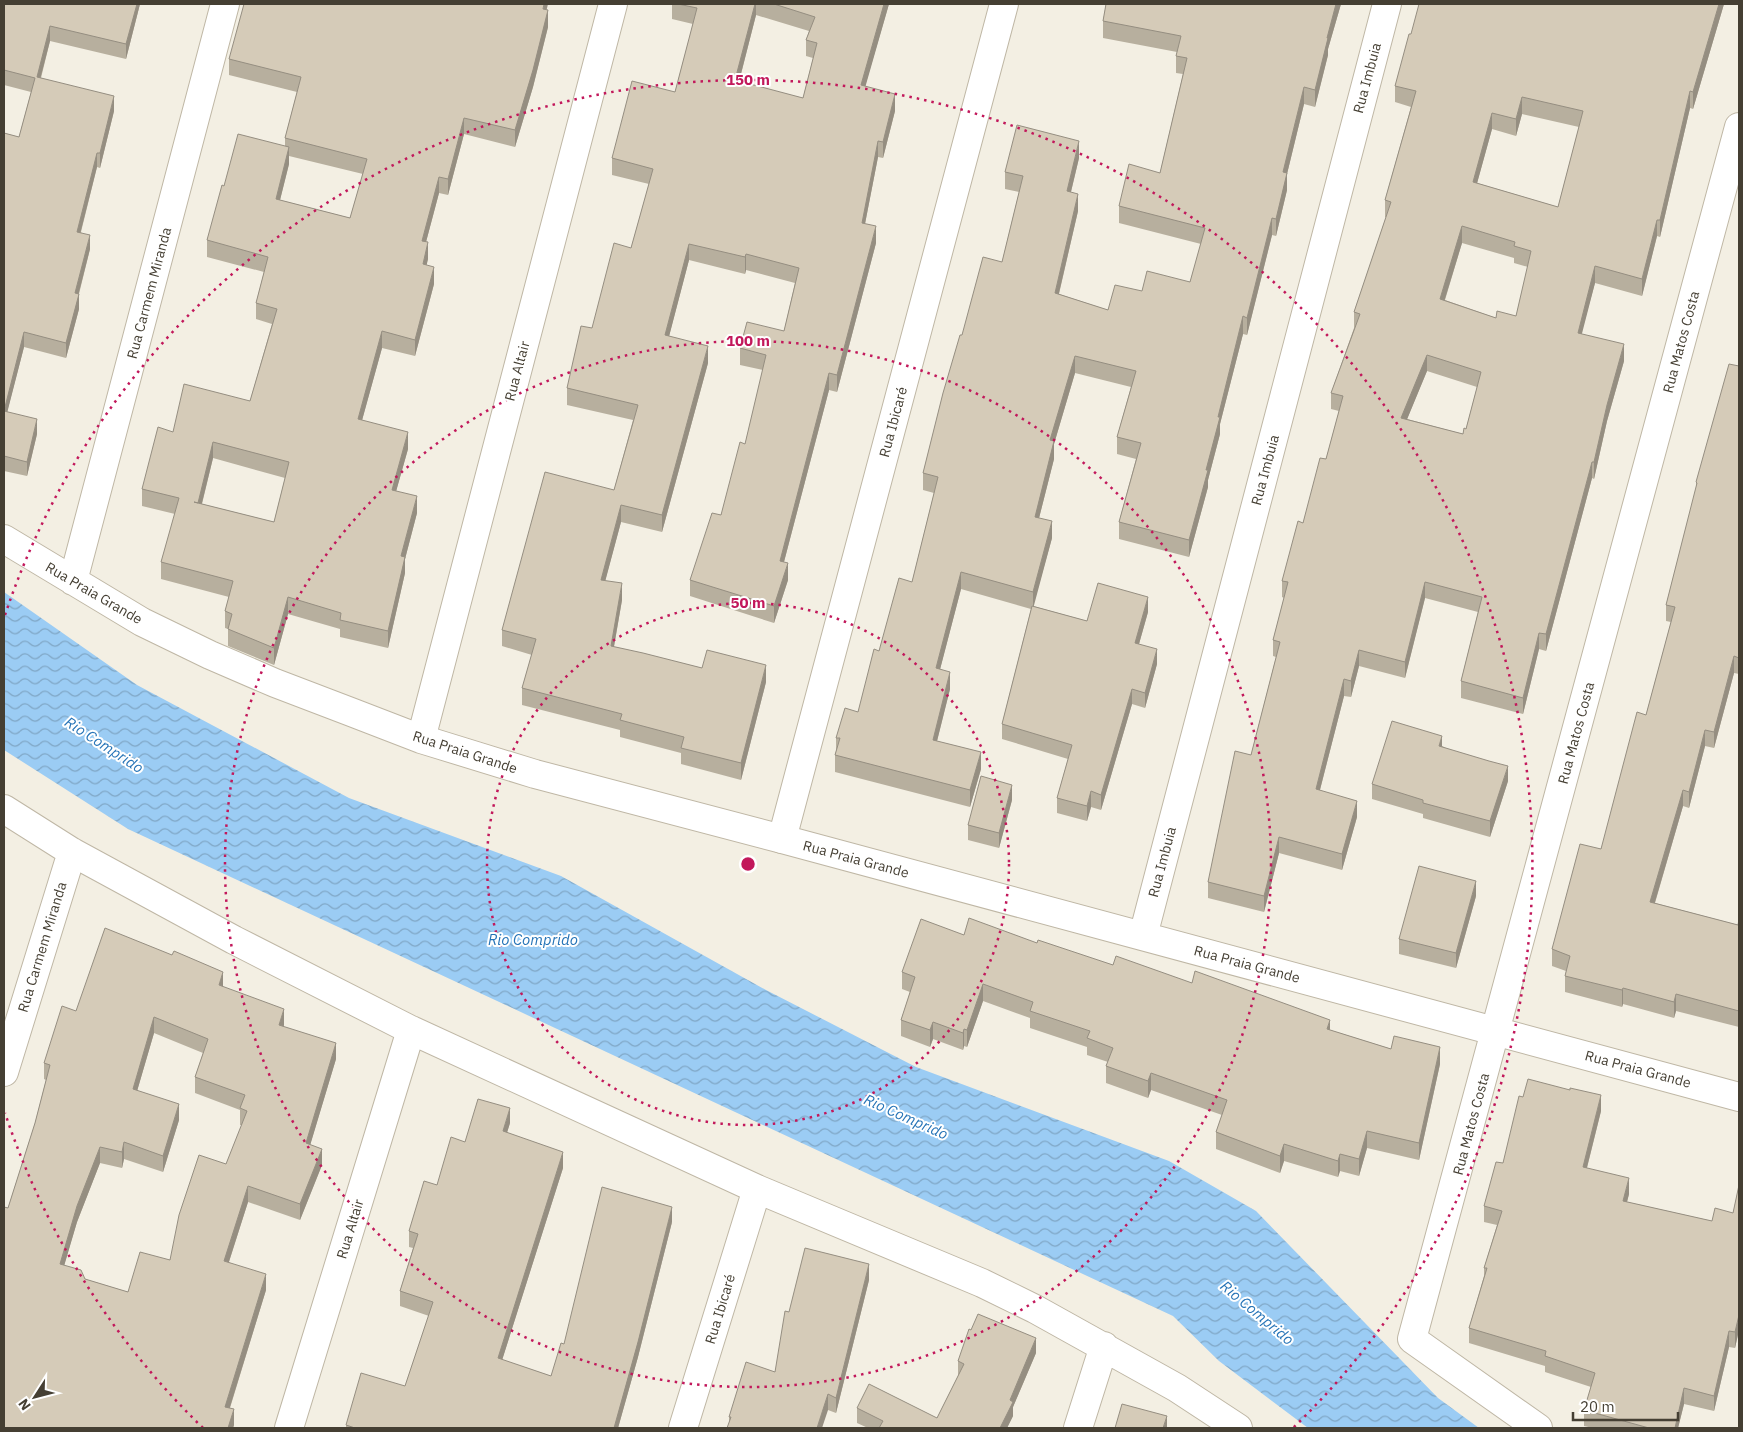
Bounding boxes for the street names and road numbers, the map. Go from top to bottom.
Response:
street label: Rua Imbuia [1349,40,1385,115]
street label: Rua Carmem Miranda [123,225,175,361]
street label: Rua Matos Costa [1659,288,1703,395]
street label: Rua Altair [500,339,534,403]
street label: Rua Ibicaré [875,385,911,459]
street label: Rua Imbuia [1247,432,1283,507]
street label: Rua Praia Grande [42,558,146,628]
street label: Rua Matos Costa [1554,679,1598,786]
street label: Rua Praia Grande [410,727,520,777]
street label: Rua Imbuia [1144,824,1180,899]
street label: Rua Praia Grande [801,836,911,882]
street label: Rua Carmem Miranda [14,879,71,1014]
street label: Rua Praia Grande [1192,941,1302,987]
street label: Rua Praia Grande [1583,1046,1693,1092]
street label: Rua Matos Costa [1449,1070,1493,1177]
street label: Rua Altair [332,1197,368,1261]
street label: Rua Ibicaré [701,1272,739,1346]

